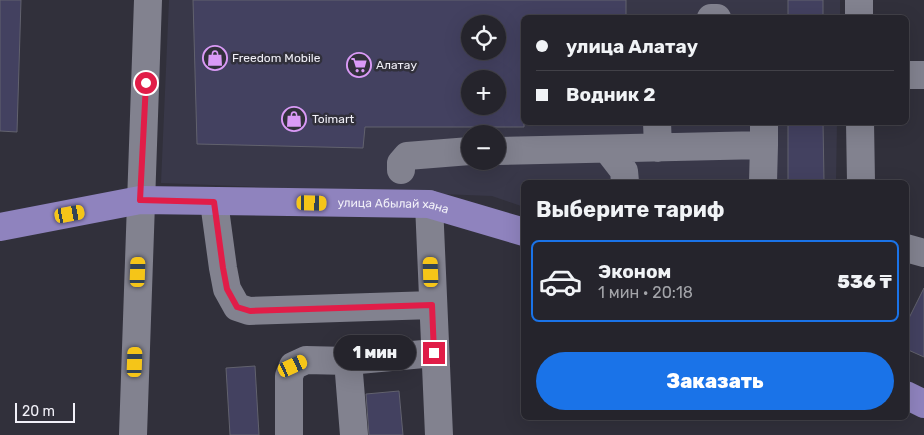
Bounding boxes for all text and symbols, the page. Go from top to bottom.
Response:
map controls [461,15,506,170]
button: locate [461,15,506,60]
text: улица Алатау [566,35,698,58]
shop icon: Freedom Mobile [202,45,228,71]
place label: Freedom Mobile [232,51,321,65]
supermarket icon: Алатау [346,52,372,78]
place label: Алатау [376,58,417,72]
button: + [461,70,506,115]
route start [135,72,157,94]
text: Водник 2 [566,83,656,106]
shop icon: Toimart [281,106,307,132]
place label: Toimart [312,112,354,126]
button: − [461,125,506,170]
car [296,195,327,211]
street label: улица Абылай хана [337,196,451,216]
text: Выберите тариф [536,196,725,223]
car [53,204,86,224]
car [129,257,146,287]
car [422,257,439,287]
icon: car [538,259,583,304]
text: Эконом [598,260,671,283]
text: 536 ₸ [837,270,892,293]
text: 1 мин · 20:18 [598,283,693,302]
callout: 1 мин [334,336,416,370]
route end [423,342,445,364]
text: 1 мин [353,343,397,362]
car [126,347,143,377]
button: Заказать [536,352,894,410]
car [276,353,309,379]
scale bar [15,400,75,423]
text: 20 m [22,403,55,420]

